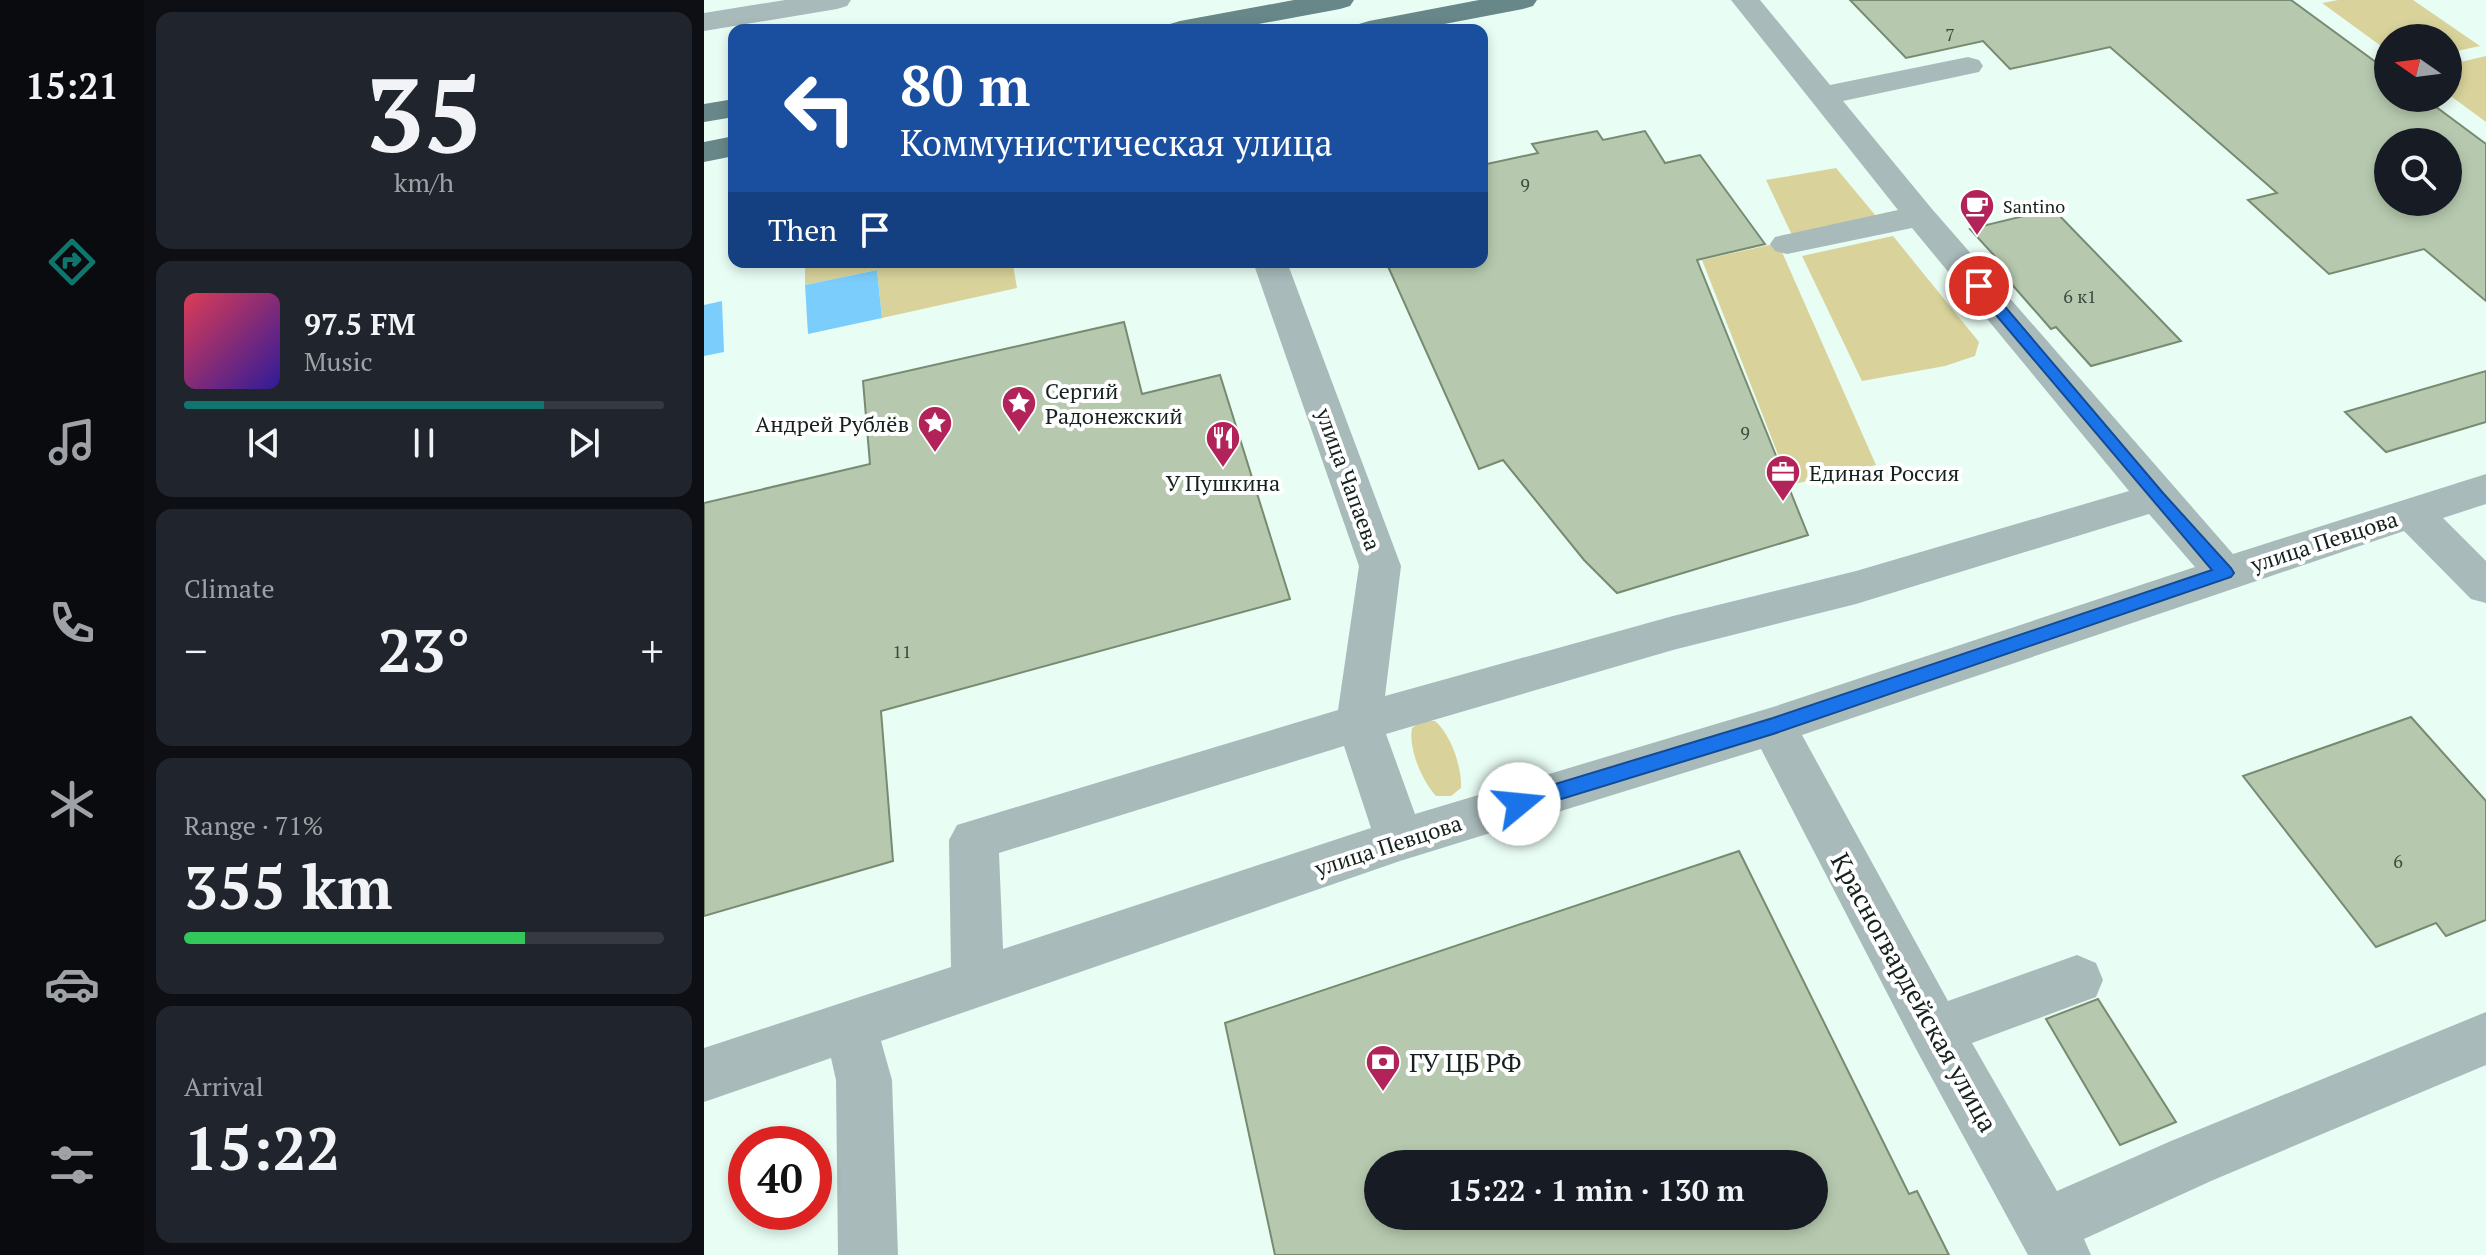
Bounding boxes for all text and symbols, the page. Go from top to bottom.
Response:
house number: 7 [1945,22,1955,46]
north arrow [2374,24,2462,112]
map controls [2374,24,2462,216]
text: 35 [365,44,483,182]
text: 80 m [900,48,1030,122]
icon: left [768,56,872,160]
text: 15:21 [25,62,119,109]
text: Коммунистическая улица [900,119,1333,166]
button: search [2374,128,2462,216]
text: km/h [394,165,454,199]
house number: 9 [1520,172,1530,196]
cafe icon: Santino [1958,187,1996,237]
place label: Santino [2003,194,2065,218]
icon: arrive [853,208,897,252]
text: Then [768,210,837,250]
icon: directions [44,234,100,290]
pin [1945,252,2013,320]
icon: arrive [1957,264,2001,308]
house number: 6 к1 [2063,284,2097,308]
text: 97.5 FM [304,304,415,344]
text: Music [304,344,373,378]
place label: Сергий Радонежский [1045,376,1183,430]
place icon: Сергий Радонежский [1000,384,1038,434]
street label: улица Чапаева [1309,403,1388,554]
place icon: Андрей Рублёв [916,404,954,454]
place label: Андрей Рублёв [755,409,909,438]
icon: music [44,414,100,470]
restaurant icon: У Пушкина [1204,419,1242,469]
house number: 9 [1740,420,1750,444]
icon: previous [242,421,286,465]
icon: pause [402,421,446,465]
icon: next [562,421,606,465]
office icon: Единая Россия [1764,453,1802,503]
place label: Единая Россия [1809,458,1959,487]
place label: У Пушкина [1166,468,1280,497]
street label: улица Певцова [2246,504,2401,579]
text: Climate [184,571,275,605]
icon: phone [44,595,100,651]
text: 23° [378,610,470,689]
text: − [184,621,207,680]
text: + [641,621,664,680]
house number: 11 [892,639,912,663]
position arrow [1477,762,1561,846]
icon: climate [44,776,100,832]
text: Range · 71% [184,808,323,842]
street label: улица Певцова [1310,808,1465,883]
street label: Красногвардейская улица [1824,846,2006,1138]
text: 355 km [184,847,392,926]
house number: 6 [2393,849,2403,873]
icon: car [44,956,100,1012]
bank icon: ГУ ЦБ РФ [1364,1043,1402,1093]
place label: ГУ ЦБ РФ [1409,1045,1521,1079]
text: Arrival [184,1069,264,1103]
text: 15:22 [184,1108,340,1187]
speed limit sign: 40 [728,1126,832,1230]
icon: filters [44,1137,100,1193]
text: 15:22 · 1 min · 130 m [1448,1170,1744,1210]

